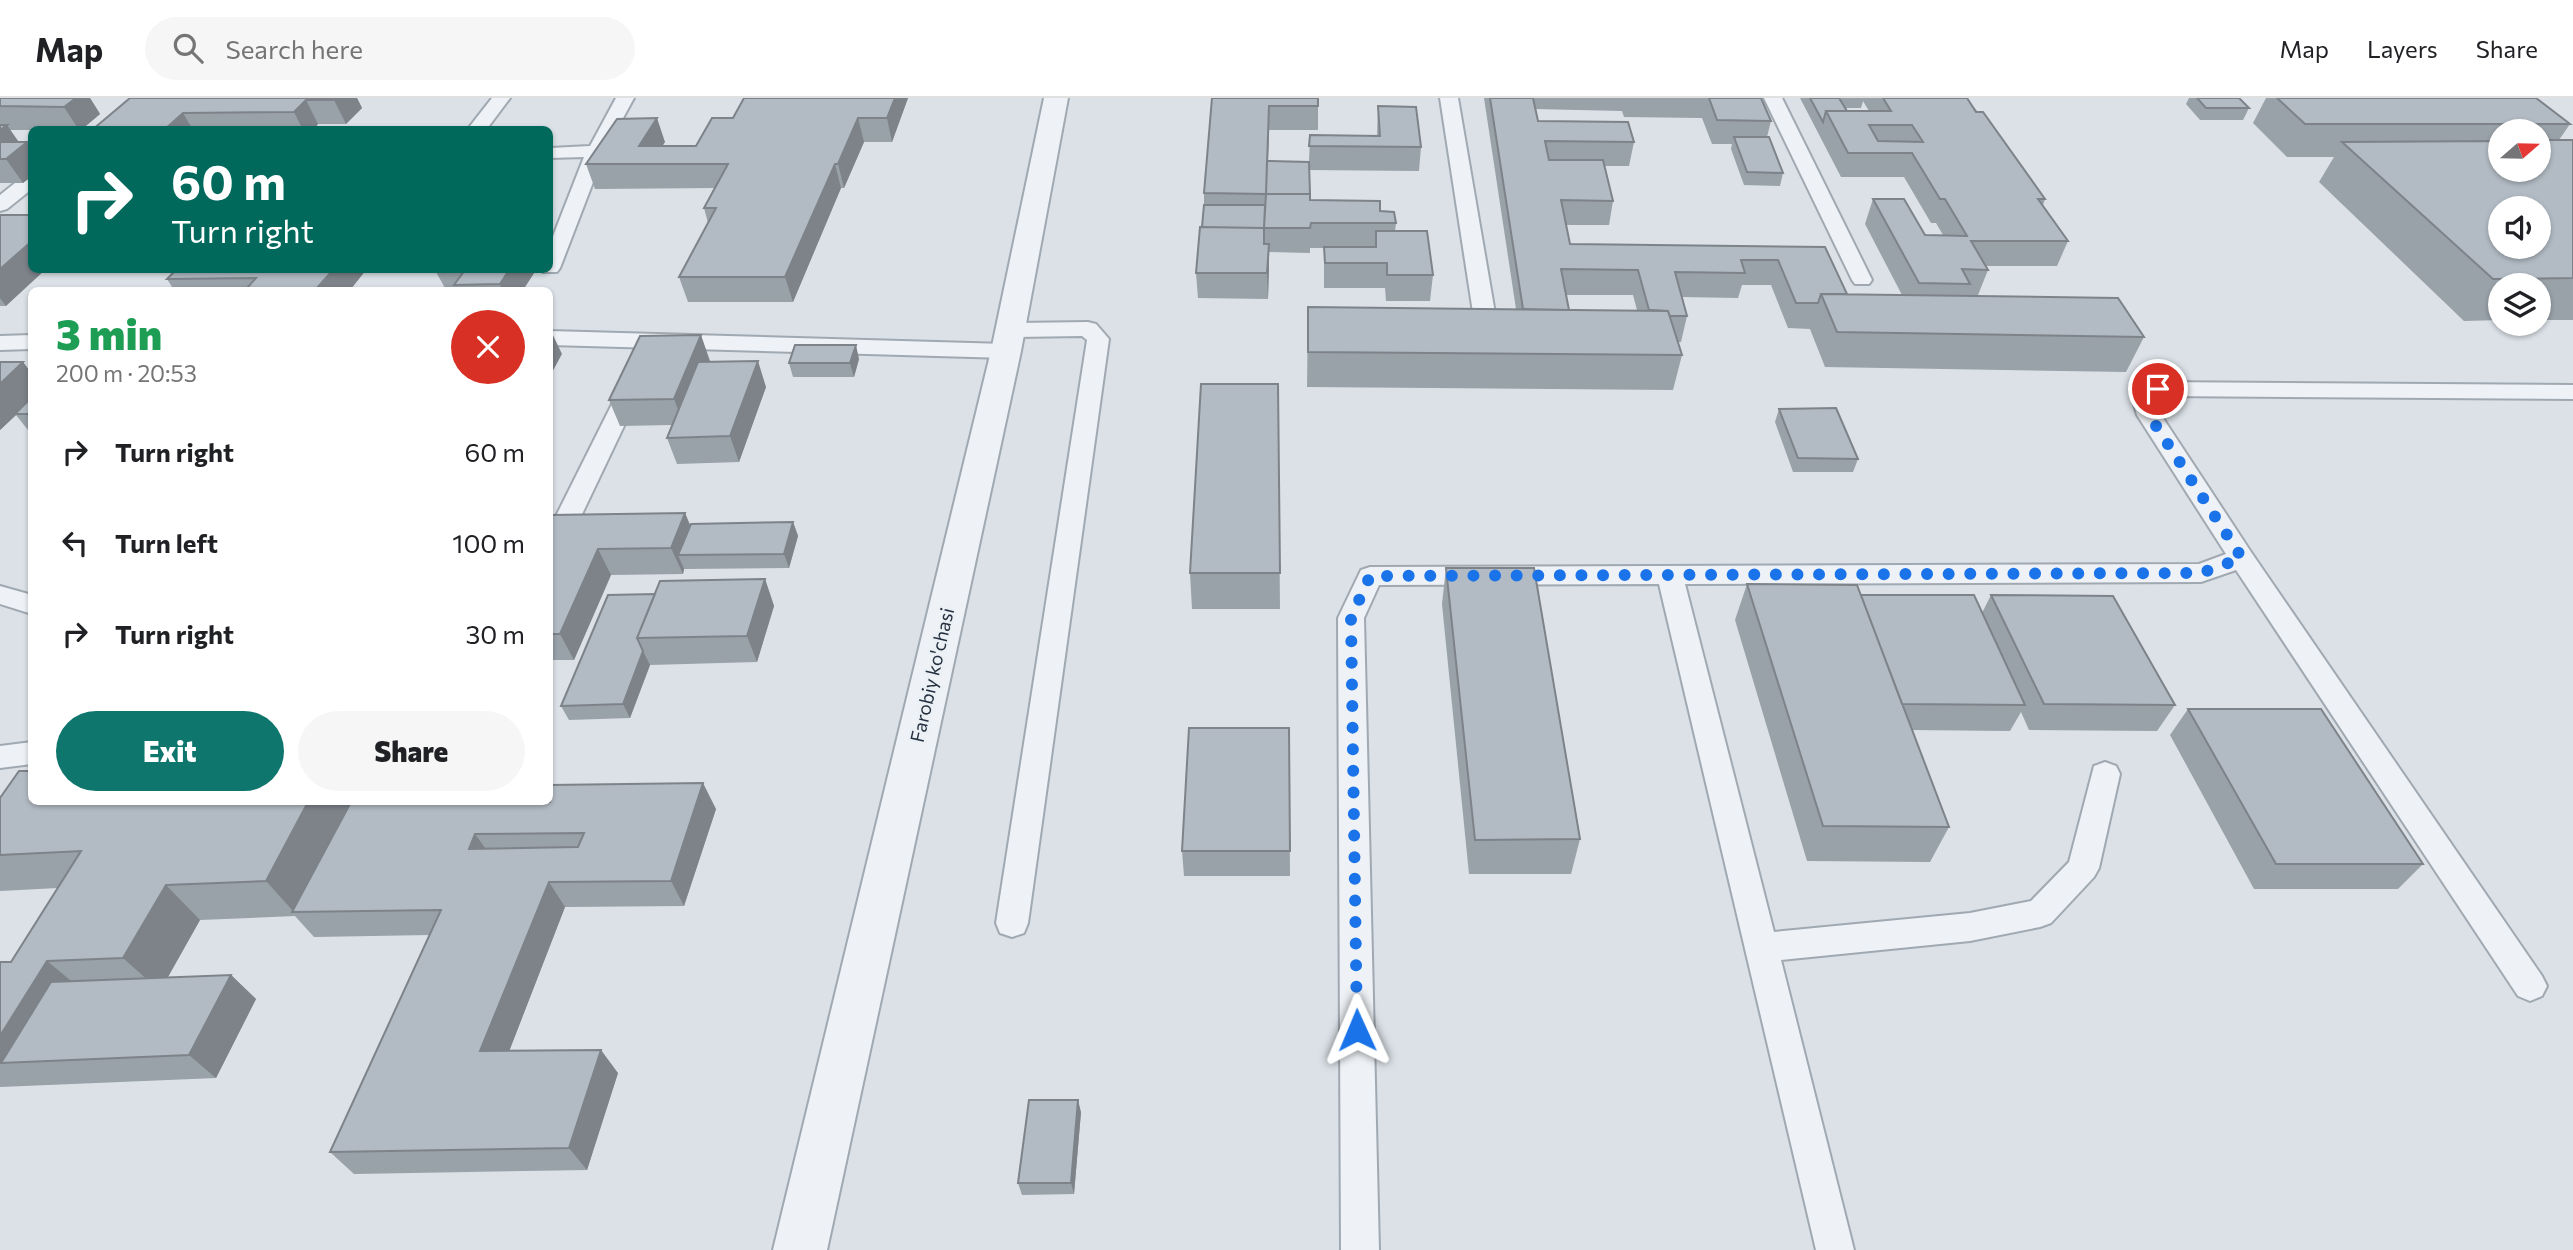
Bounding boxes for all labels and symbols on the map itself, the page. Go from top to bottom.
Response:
north arrow [2488,119,2552,182]
pin [2128,359,2188,419]
street label: Farobiy ko'chasi [905,605,958,744]
position arrow [1320,993,1394,1067]

